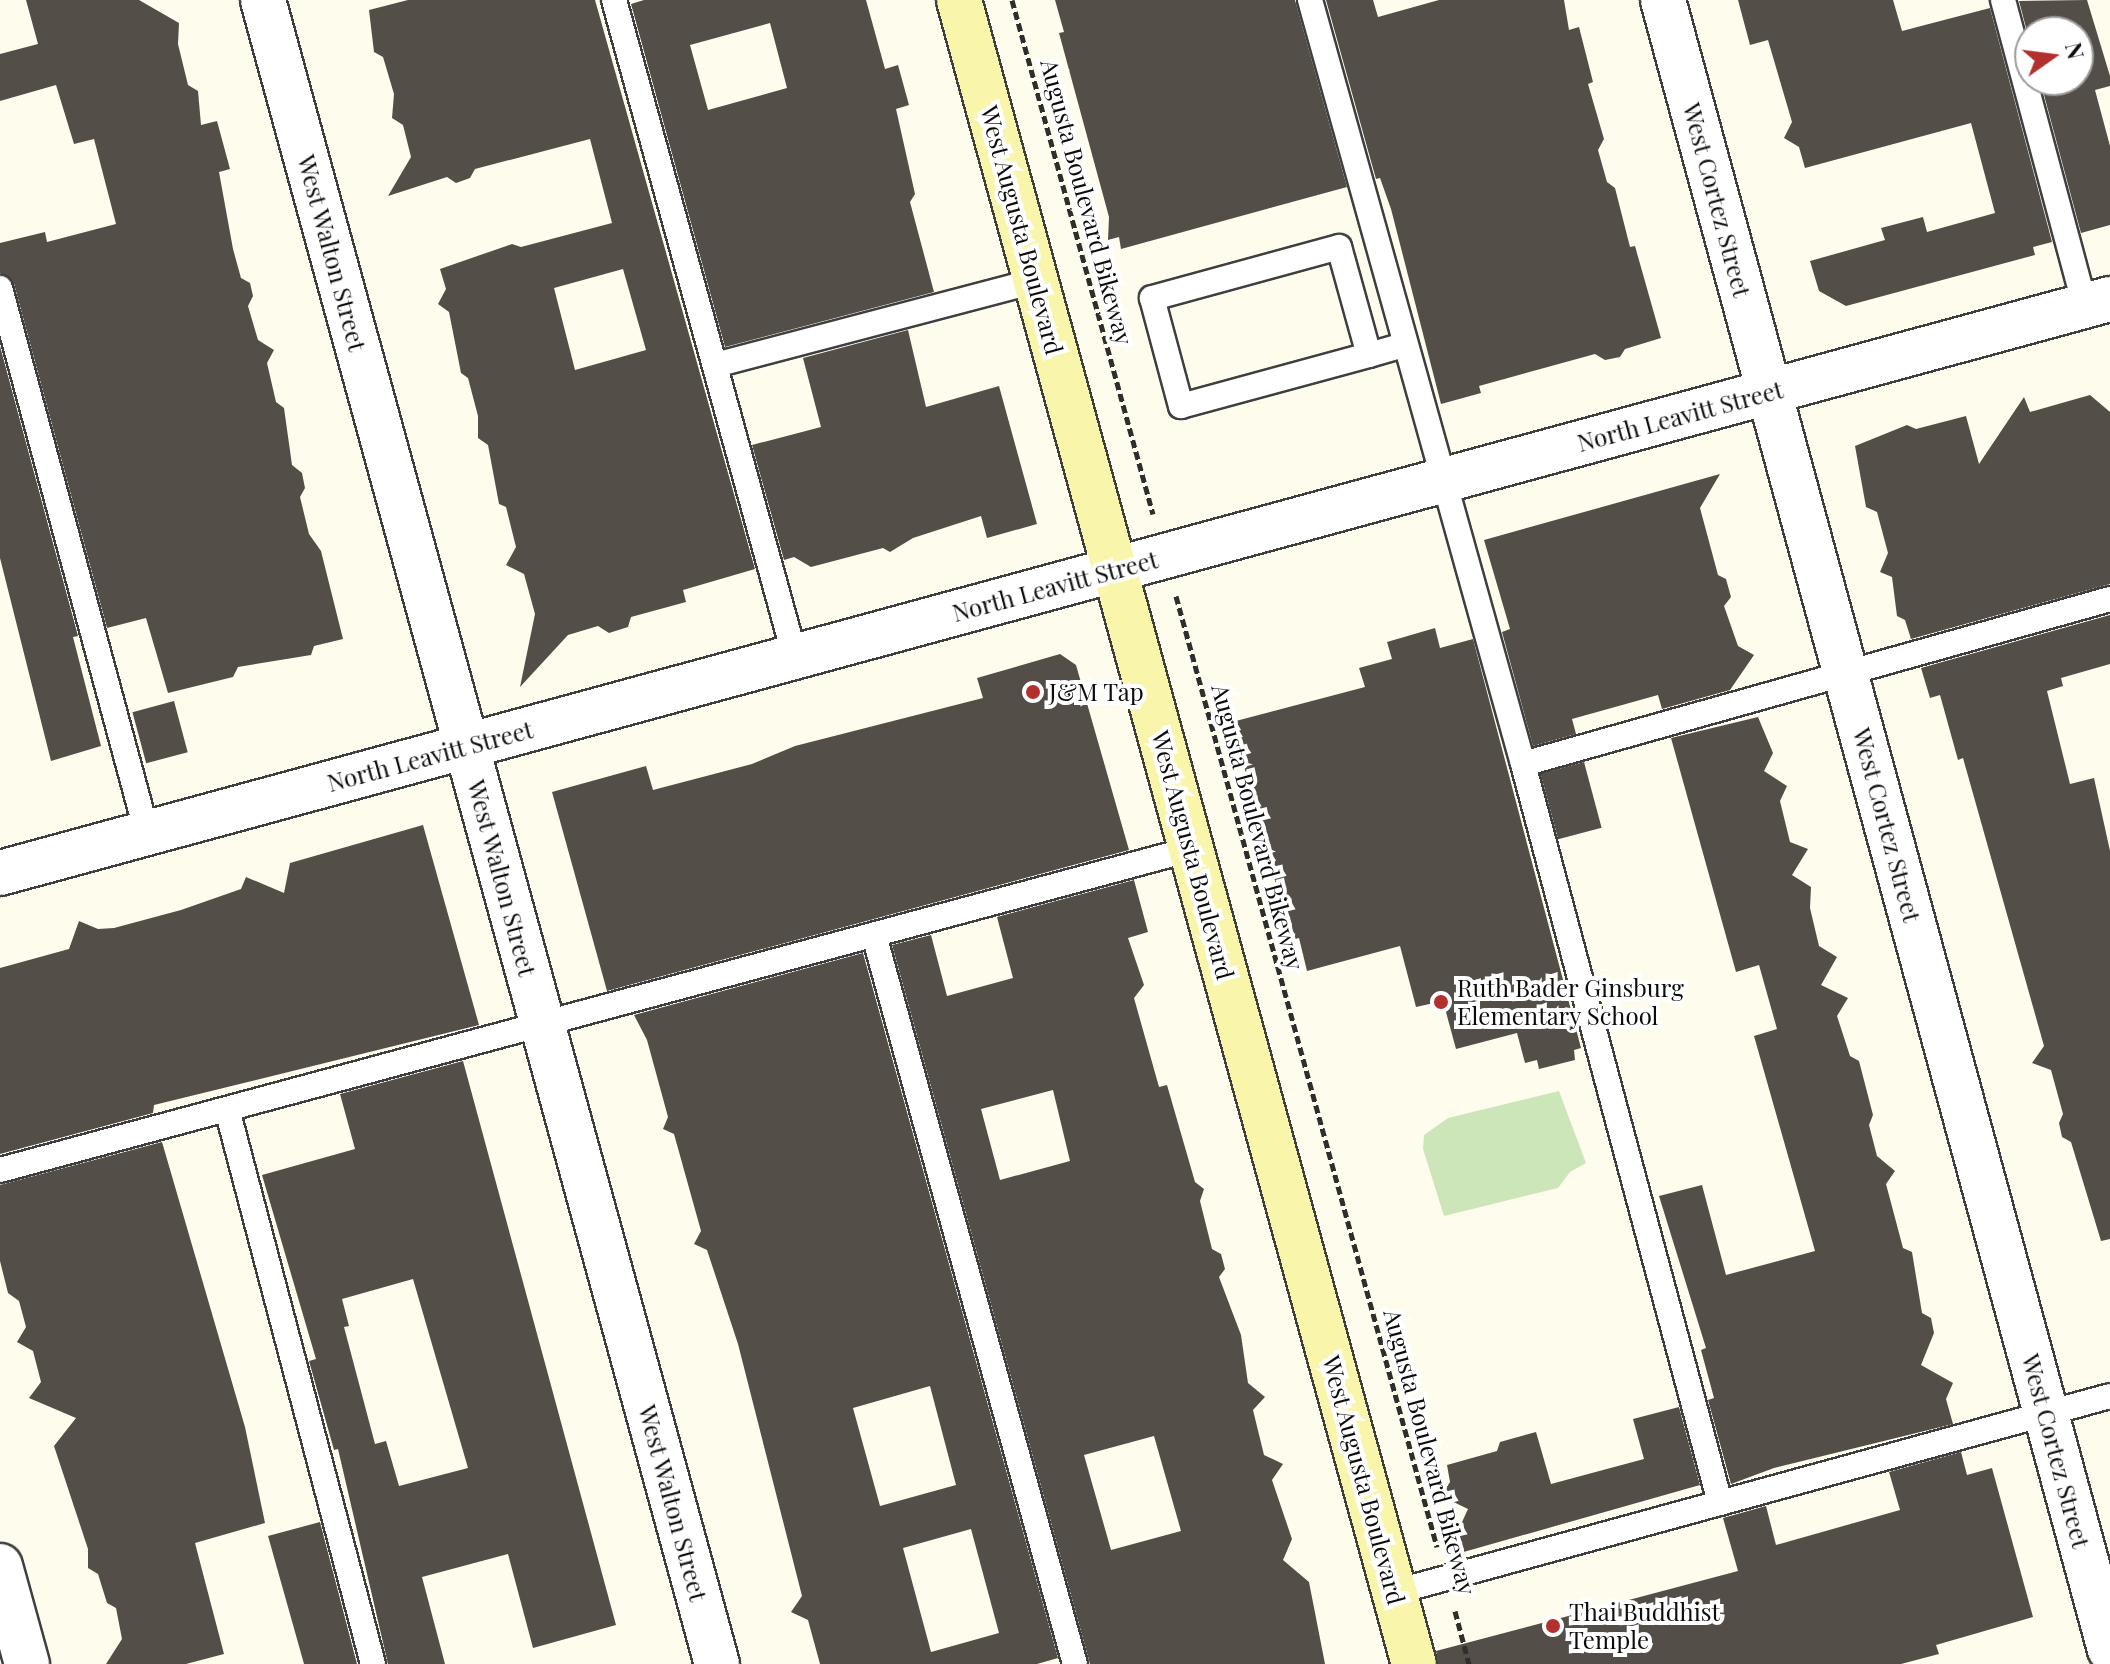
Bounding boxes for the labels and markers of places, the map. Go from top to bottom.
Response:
place label: J&M Tap [1049,678,1144,706]
marker: J&M Tap [1024,683,1042,701]
place label: Ruth Bader Ginsburg Elementary School [1457,974,1684,1030]
marker: Ruth Bader Ginsburg Elementary School [1432,993,1450,1011]
place label: Thai Buddhist Temple [1569,1598,1720,1654]
marker: Thai Buddhist Temple [1544,1617,1562,1635]

